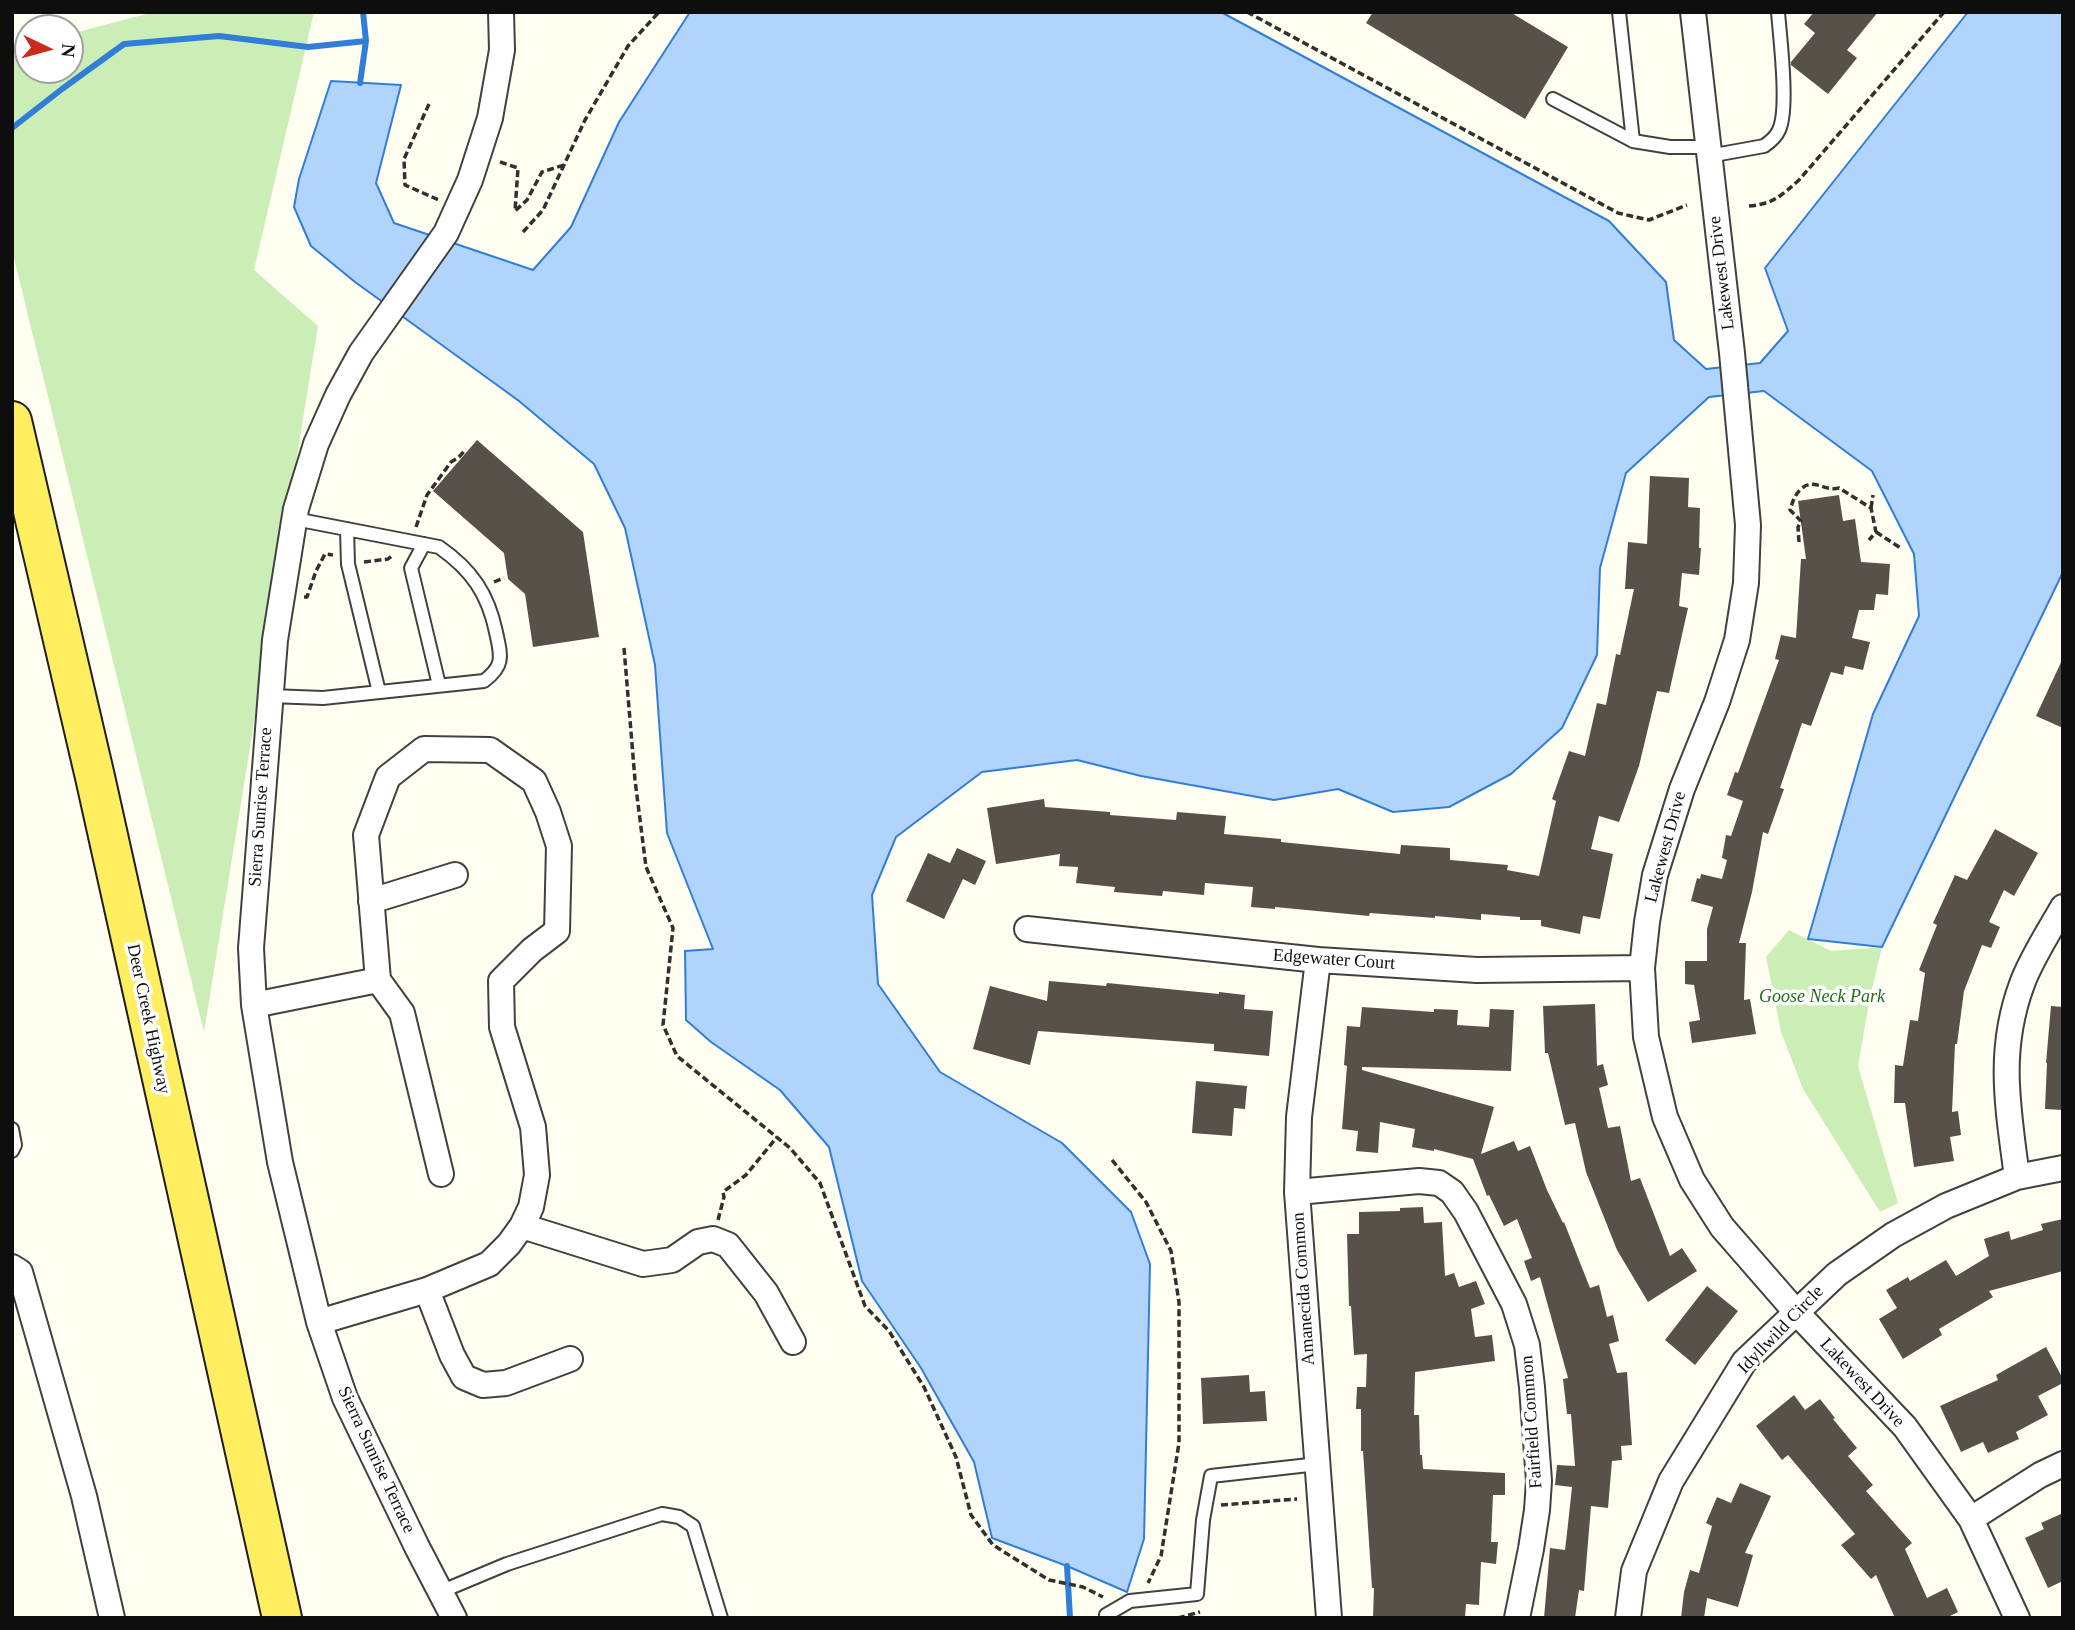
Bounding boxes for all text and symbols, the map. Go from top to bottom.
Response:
north arrow [14,14,84,84]
text: N [57,43,79,58]
street label: Lakewest Drive [1704,215,1740,331]
street label: Sierra Sunrise Terrace [245,727,277,887]
street label: Lakewest Drive [1641,789,1691,905]
street label: Deer Creek Highway [122,942,174,1096]
street label: Edgewater Court [1272,945,1396,975]
park label: Goose Neck Park [1759,986,1885,1008]
street label: Amanecida Common [1288,1212,1320,1366]
street label: Idyllwild Circle [1733,1281,1829,1379]
street label: Lakewest Drive [1815,1334,1909,1432]
street label: Fairfield Common [1517,1355,1547,1489]
street label: Sierra Sunrise Terrace [332,1383,420,1537]

